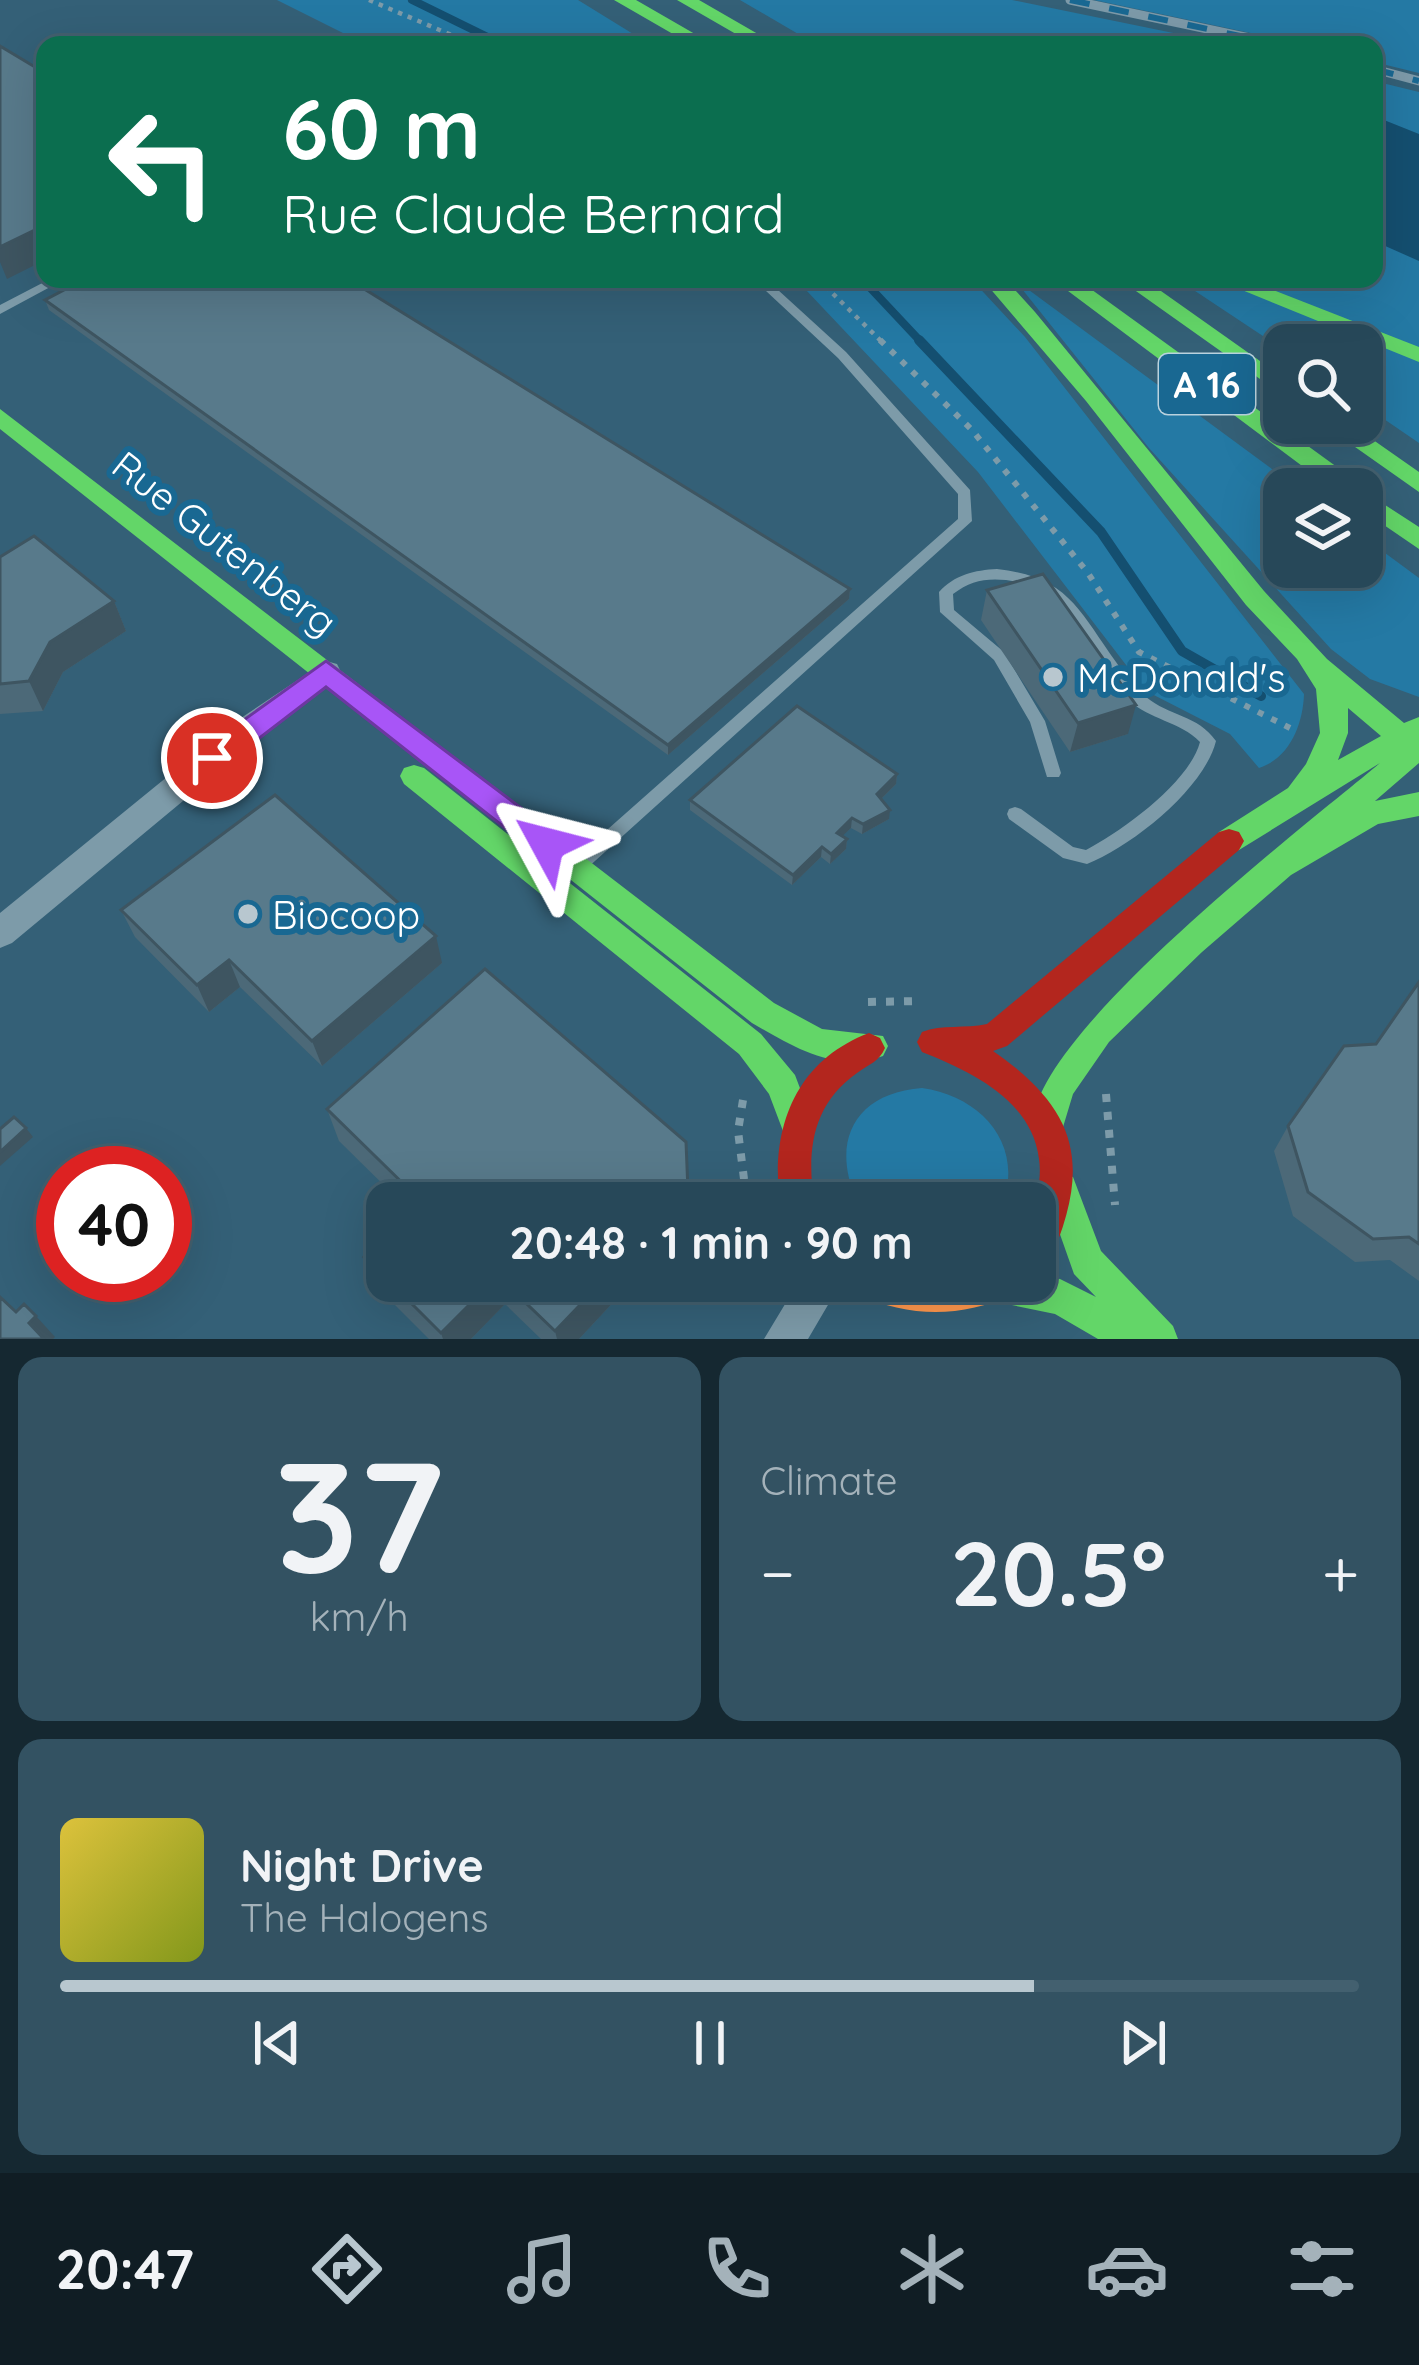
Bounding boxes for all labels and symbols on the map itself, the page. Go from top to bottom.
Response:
road number: A 16 [1159,354,1255,414]
street label: Rue Gutenberg [103,440,347,646]
place label: McDonald's [1077,653,1286,702]
marker: McDonald's [1040,664,1066,690]
pin [161,707,263,809]
position arrow [484,781,610,907]
place label: Biocoop [272,890,420,939]
marker: Biocoop [235,901,261,927]
speed limit sign: 40 [36,1146,192,1302]

